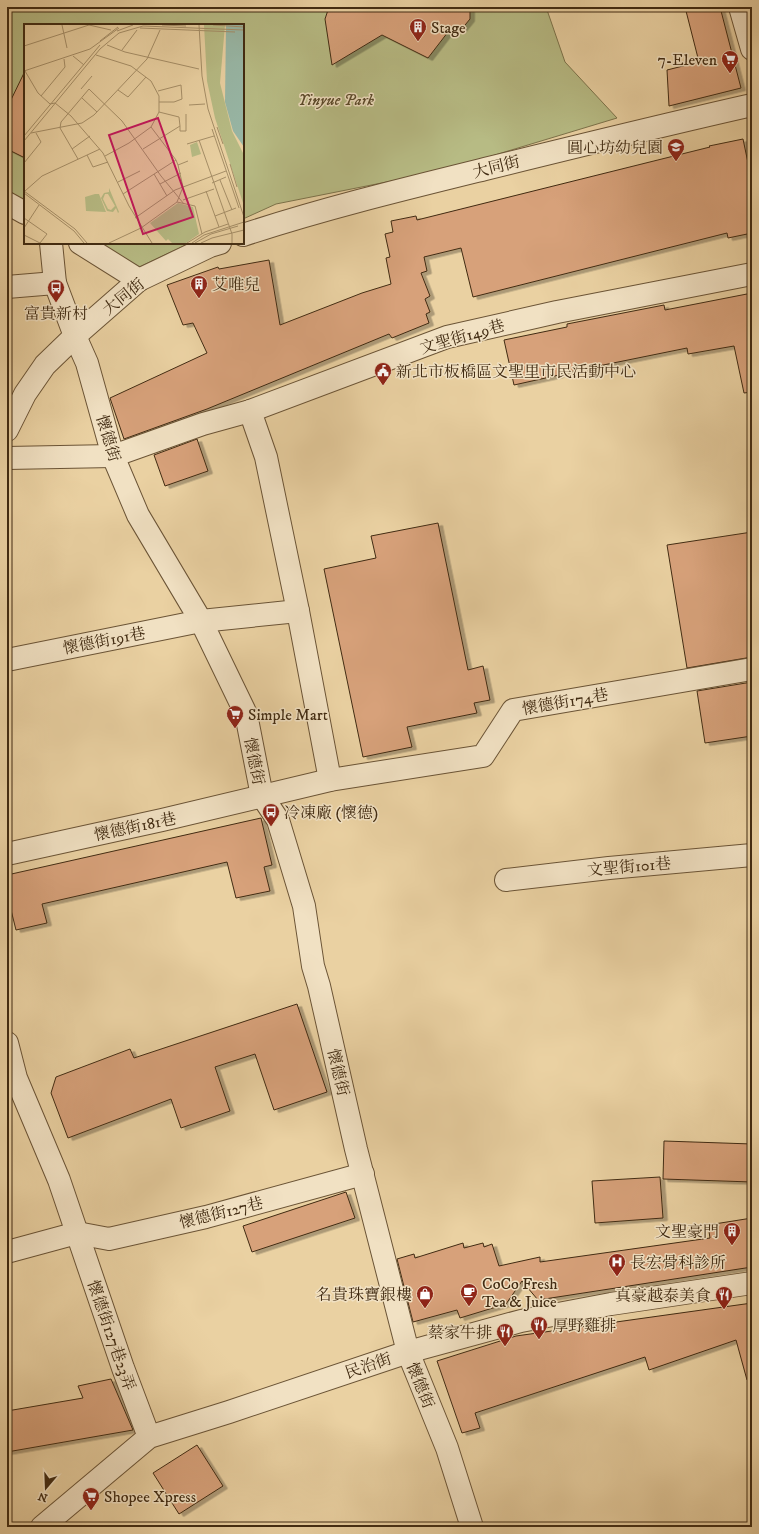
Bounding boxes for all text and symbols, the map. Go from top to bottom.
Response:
building icon: Stage [408,17,428,42]
place label: Stage [431,18,466,38]
inset map [24,24,244,244]
supermarket icon: 7-Eleven [720,49,740,74]
place label: 7-Eleven [657,50,718,70]
park label: Yinyue Park [298,90,374,110]
school or university icon: 圓心坊幼兒園 [666,137,686,162]
place label: 圓心坊幼兒園 [567,138,663,158]
street label: 大同街 [471,151,522,182]
street label: 大同街 [99,274,149,320]
building icon: 艾唯兒 [189,274,209,299]
place label: 艾唯兒 [212,275,260,295]
bus stop icon: 富貴新村 [46,278,66,303]
place label: 富貴新村 [24,304,88,324]
street label: 文聖街149巷 [418,315,507,359]
public building icon: 新北市板橋區文聖里市民活動中心 [373,361,393,386]
place label: 新北市板橋區文聖里市民活動中心 [396,362,636,382]
street label: 懷德街 [91,412,125,464]
street label: 懷德街191巷 [61,623,147,659]
street label: 懷德街174巷 [520,685,610,719]
supermarket icon: Simple Mart [225,704,245,729]
place label: Simple Mart [248,705,328,725]
street label: 懷德街 [240,736,268,787]
bus stop icon: 冷凍廠 (懷德) [261,802,281,827]
place label: 冷凍廠 (懷德) [284,803,378,823]
street label: 懷德街181巷 [92,808,178,845]
street label: 文聖街101巷 [586,853,672,881]
street label: 懷德街 [323,1047,353,1098]
street label: 懷德街127巷 [177,1193,265,1233]
building icon: 文聖豪門 [722,1221,742,1246]
place label: 文聖豪門 [655,1222,719,1242]
hospital icon: 長宏骨科診所 [607,1252,627,1277]
place label: 長宏骨科診所 [630,1253,726,1273]
place label: CoCo Fresh Tea & Juice [482,1274,558,1312]
street label: 懷德街127巷23弄 [83,1277,139,1393]
cafe icon: CoCo Fresh Tea & Juice [459,1282,479,1307]
shop icon: 名貴珠寶銀樓 [415,1284,435,1309]
place label: 名貴珠寶銀樓 [316,1285,412,1305]
restaurant icon: 真豪越泰美食 [714,1285,734,1310]
place label: 真豪越泰美食 [615,1286,711,1306]
restaurant icon: 厚野雞排 [529,1315,549,1340]
place label: 厚野雞排 [552,1316,616,1336]
restaurant icon: 蔡家牛排 [495,1322,515,1347]
place label: 蔡家牛排 [428,1323,492,1343]
street label: 民治街 [342,1349,394,1383]
street label: 懷德街 [402,1359,438,1411]
north arrow [26,1468,66,1508]
supermarket icon: Shopee Xpress [81,1486,101,1511]
place label: Shopee Xpress [104,1487,196,1507]
text: N [37,1488,50,1505]

